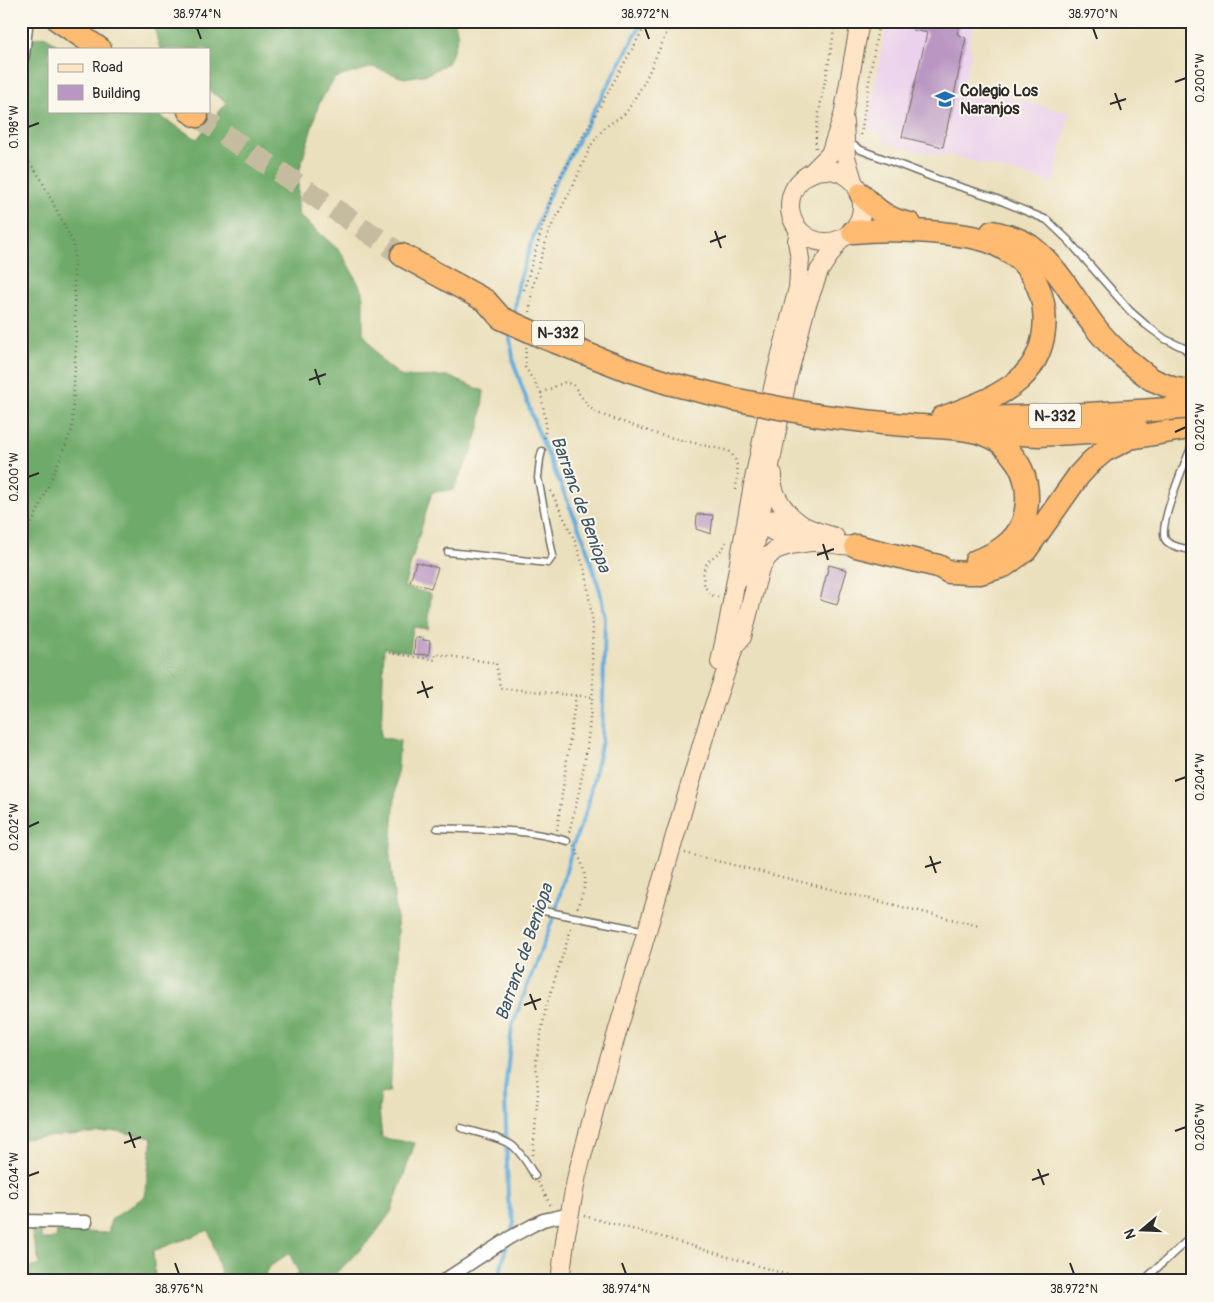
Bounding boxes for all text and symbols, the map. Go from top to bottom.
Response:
text: 38.974°N [173,7,221,22]
text: 38.972°N [621,7,669,22]
text: 38.970°N [1068,7,1118,22]
legend [48,48,210,112]
text: 0.200°W [1193,53,1208,103]
text: Road [92,58,123,77]
place label: Colegio Los Naranjos [960,81,1039,119]
text: Building [92,84,140,103]
school or university icon: Colegio Los Naranjos [934,88,956,110]
text: 0.198°W [7,105,22,149]
road number: N-332 [532,320,584,346]
text: 0.202°W [1193,403,1208,451]
road number: N-332 [1029,404,1081,428]
water label: Barranc de Beniopa [545,433,616,577]
text: 0.200°W [7,452,22,502]
text: 0.204°W [1193,753,1208,801]
text: 0.202°W [7,803,22,851]
water label: Barranc de Beniopa [490,879,559,1024]
text: 0.206°W [1193,1103,1208,1151]
text: 0.204°W [7,1152,22,1200]
north arrow [1116,1204,1166,1254]
text: N [1121,1227,1140,1241]
text: 38.976°N [155,1282,203,1297]
text: 38.974°N [602,1282,650,1297]
text: 38.972°N [1050,1282,1098,1297]

